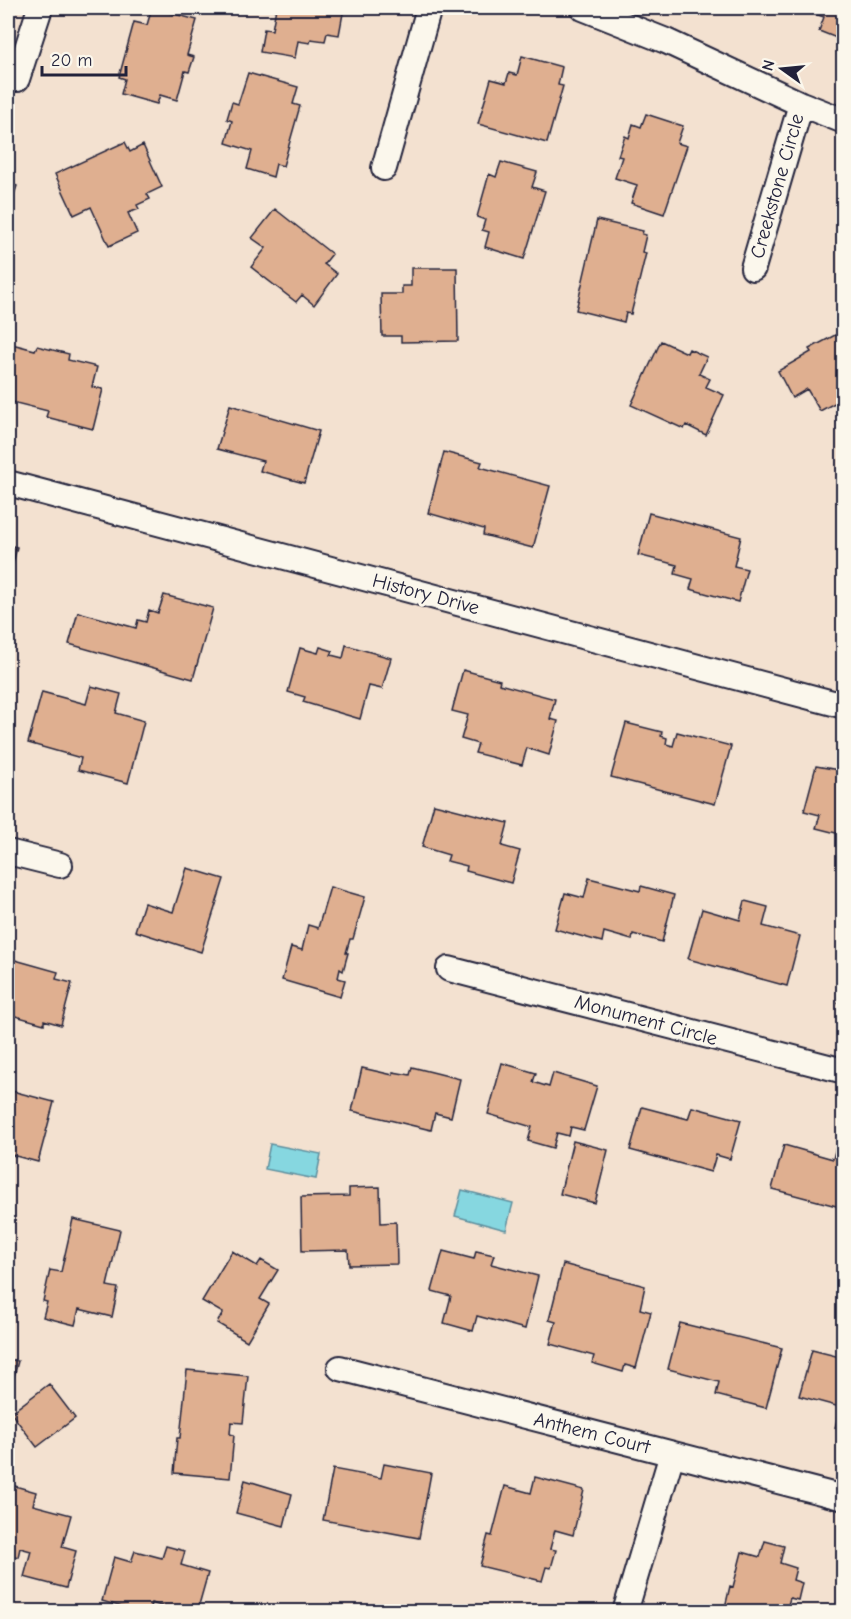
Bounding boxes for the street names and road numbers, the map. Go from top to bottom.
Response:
street label: Creekstone Circle [745,111,809,261]
street label: History Drive [370,569,482,619]
street label: Monument Circle [572,990,720,1050]
street label: Anthem Court [531,1407,654,1459]

